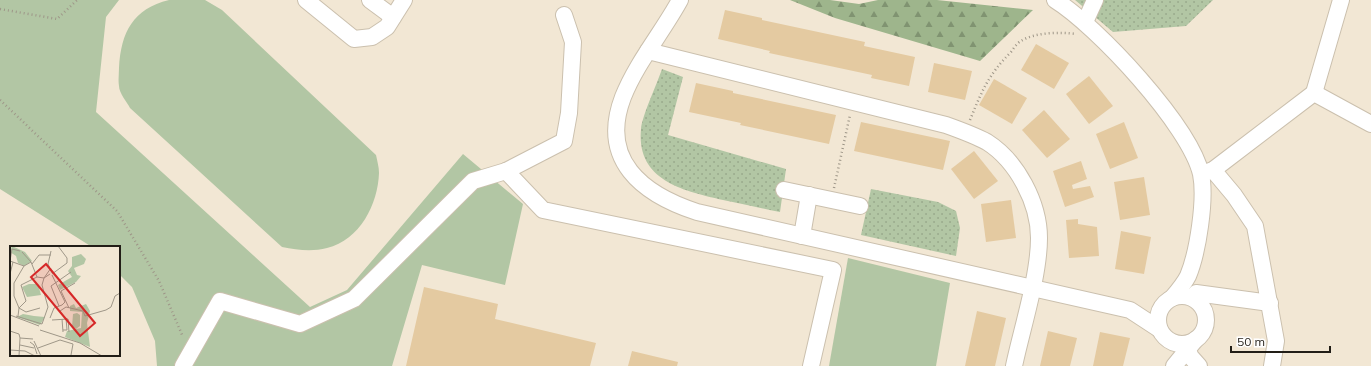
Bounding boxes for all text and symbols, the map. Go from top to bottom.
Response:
inset map [10,246,120,356]
scale bar [1231,328,1330,354]
text: 50 m [1237,334,1265,349]

